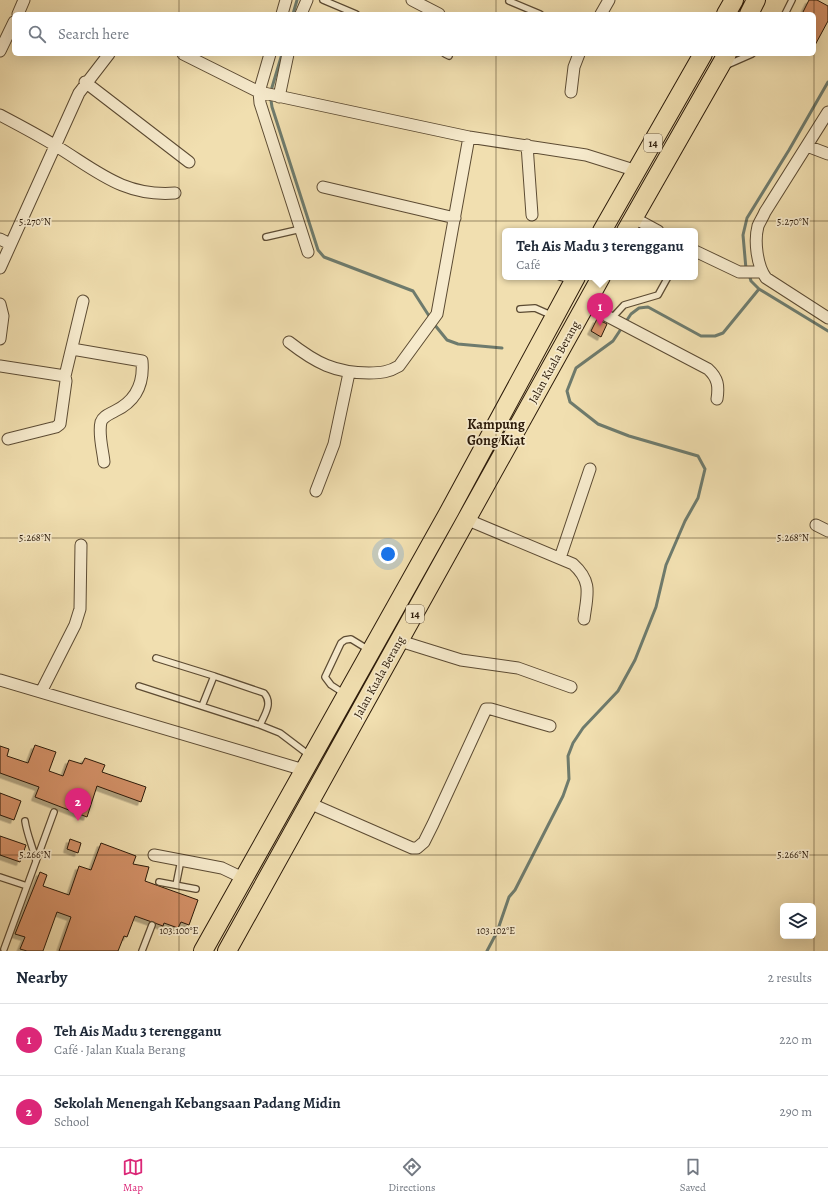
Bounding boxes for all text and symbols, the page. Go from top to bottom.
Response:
search box [12,12,816,56]
icon: search [26,23,48,45]
text: Search here [58,24,129,44]
road number: 14 [644,134,662,152]
text: 5.270°N [19,215,51,228]
text: 5.270°N [777,215,809,228]
popup [502,228,698,280]
text: Teh Ais Madu 3 terengganu [516,236,684,256]
text: Café [516,256,540,273]
pin: 1 [587,293,613,326]
street label: Jalan Kuala Berang [525,318,583,406]
district label: Kampung Gong Kiat [467,415,526,450]
text: 5.268°N [19,531,51,544]
text: 5.268°N [777,531,809,544]
your location [378,544,398,564]
road number: 14 [406,605,424,623]
street label: Jalan Kuala Berang [350,633,408,721]
pin: 2 [65,788,91,821]
text: 5.266°N [19,848,51,861]
text: 5.266°N [777,848,809,861]
map controls [780,903,816,939]
button: layers [780,903,816,939]
text: 103.100°E [160,924,199,937]
text: 103.102°E [477,924,515,937]
text: Nearby [16,966,67,989]
text: 2 results [768,969,812,986]
text: Teh Ais Madu 3 terengganu [54,1021,222,1041]
text: 1 [27,1031,31,1048]
text: 220 m [779,1031,812,1048]
text: Café · Jalan Kuala Berang [54,1041,185,1058]
text: Sekolah Menengah Kebangsaan Padang Midin [54,1093,341,1113]
text: 2 [26,1103,32,1120]
text: 290 m [780,1103,812,1120]
text: School [54,1113,89,1130]
tab: Map [122,1156,144,1195]
tab: Directions [388,1156,436,1195]
tab: Saved [680,1156,706,1195]

